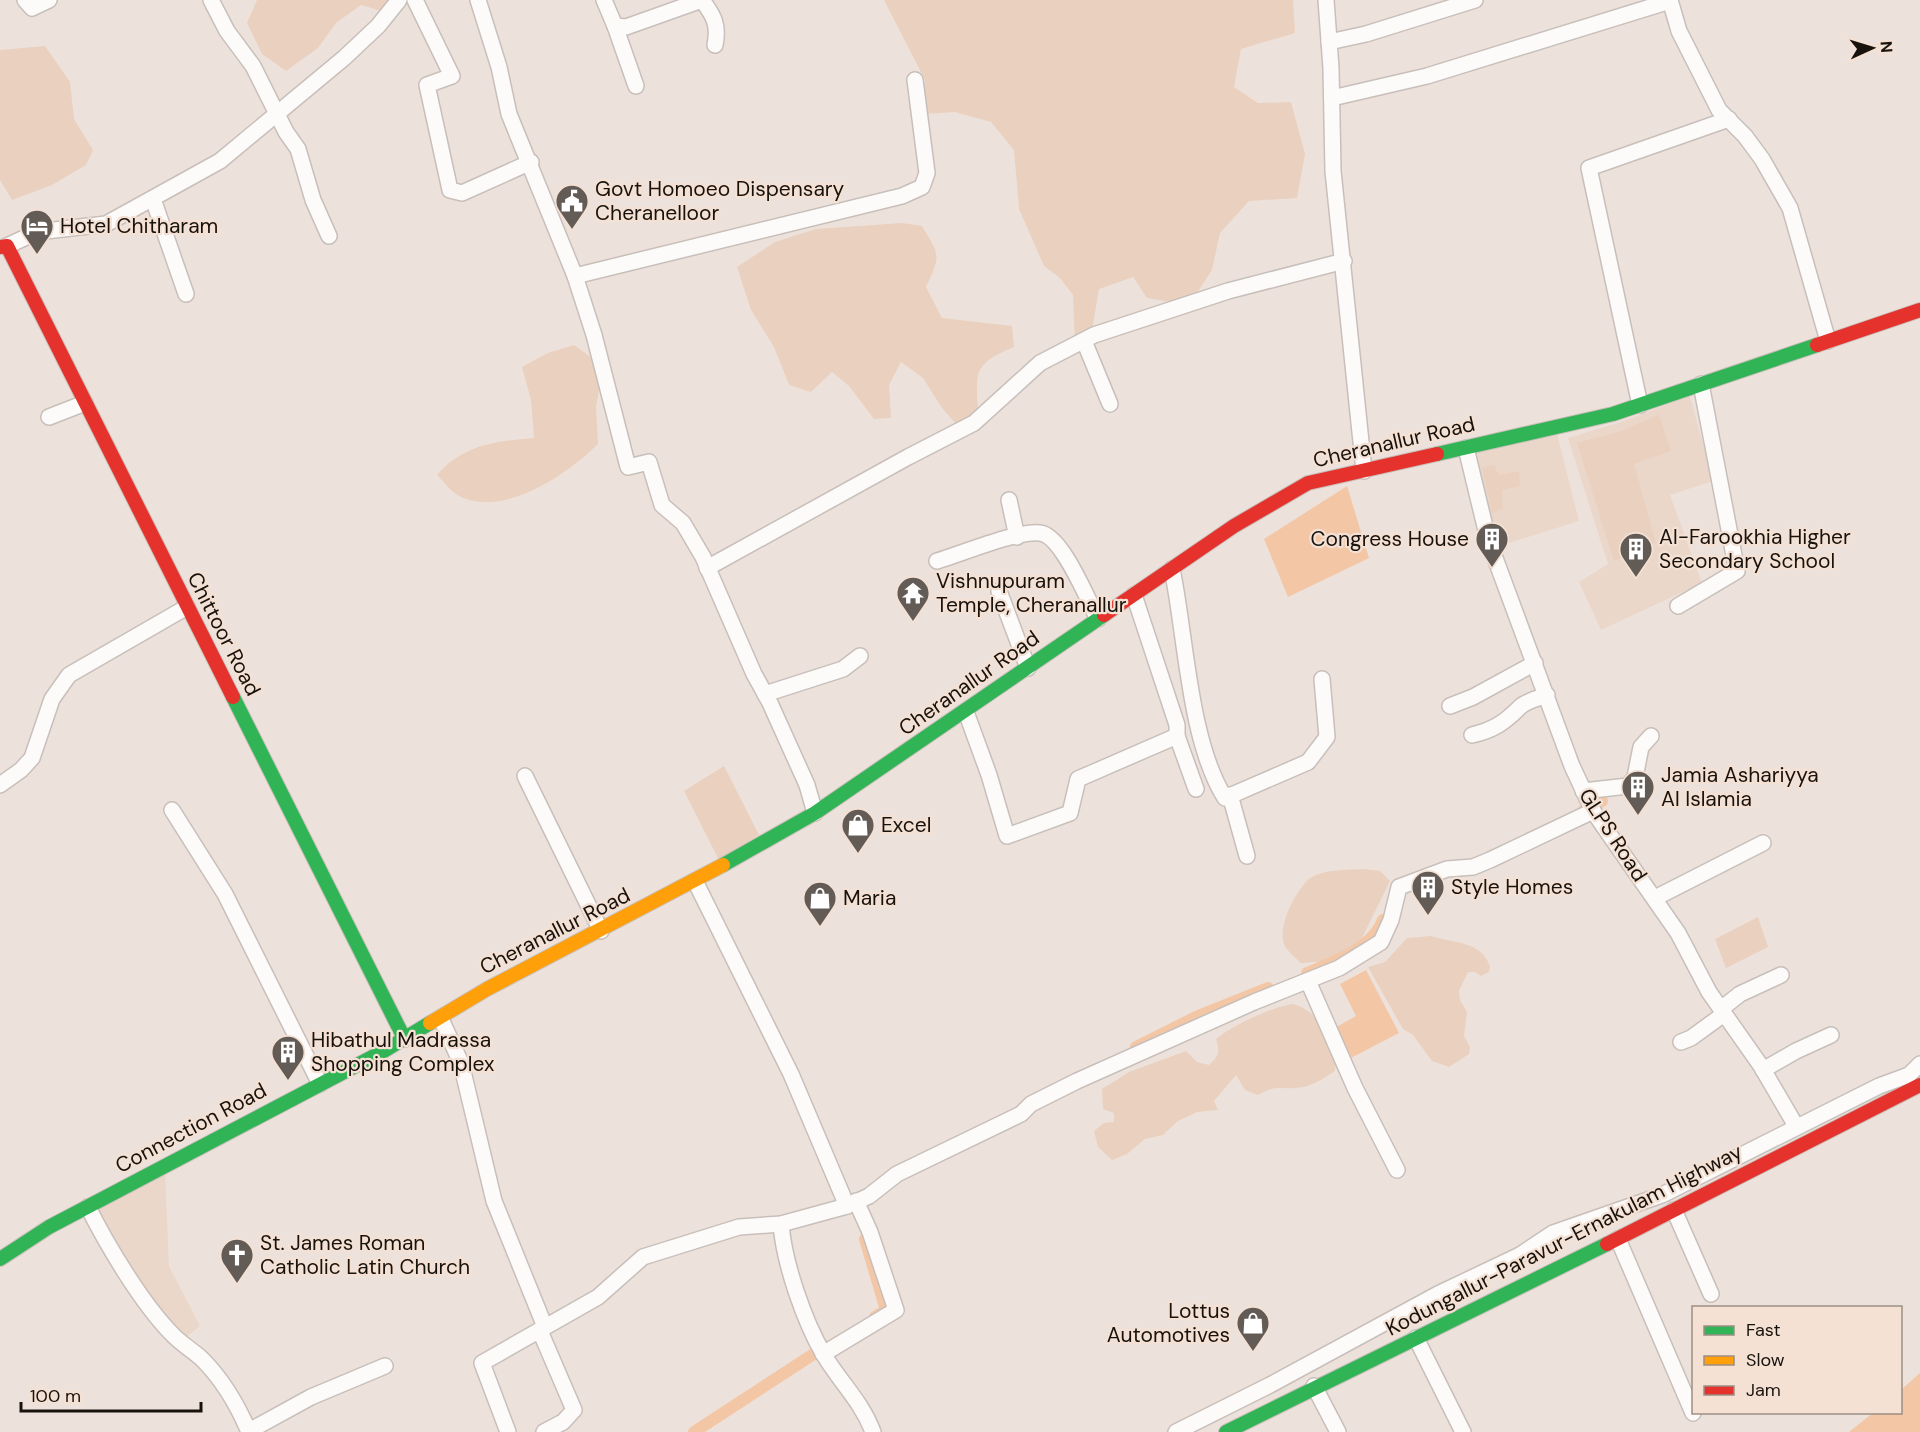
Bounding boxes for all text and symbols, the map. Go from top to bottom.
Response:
north arrow [1842,18,1902,78]
text: N [1876,40,1897,54]
place label: Govt Homoeo Dispensary Cheranelloor [595,175,845,227]
public building icon: Govt Homoeo Dispensary Cheranelloor [554,183,590,230]
hotel icon: Hotel Chitharam [19,208,55,255]
place label: Hotel Chitharam [60,212,218,240]
street label: Cheranallur Road [1310,410,1478,474]
building icon: Congress House [1474,521,1510,568]
place label: Al-Farookhia Higher Secondary School [1659,523,1851,575]
place label: Congress House [1310,525,1469,553]
building icon: Al-Farookhia Higher Secondary School [1618,531,1654,578]
street label: Chittoor Road [181,567,267,701]
place label: Vishnupuram Temple, Cheranallur [936,567,1127,619]
temple icon: Vishnupuram Temple, Cheranallur [895,575,931,622]
street label: Cheranallur Road [893,624,1045,742]
place label: Jamia Ashariyya Al Islamia [1661,761,1819,813]
building icon: Jamia Ashariyya Al Islamia [1620,769,1656,816]
street label: GLPS Road [1572,783,1654,887]
shop icon: Excel [840,807,876,854]
place label: Excel [881,811,931,839]
building icon: Style Homes [1410,869,1446,916]
place label: Style Homes [1451,873,1573,901]
shop icon: Maria [802,880,838,927]
street label: Cheranallur Road [475,881,635,981]
place label: Maria [843,884,896,912]
place label: Hibathul Madrassa Shopping Complex [311,1026,494,1078]
building icon: Hibathul Madrassa Shopping Complex [270,1034,306,1081]
street label: Connection Road [110,1076,272,1180]
street label: Kodungallur-Paravur-Ernakulam Highway [1381,1137,1747,1343]
place label: St. James Roman Catholic Latin Church [260,1229,470,1281]
church icon: St. James Roman Catholic Latin Church [219,1237,255,1284]
place label: Lottus Automotives [1107,1297,1230,1349]
shop icon: Lottus Automotives [1235,1305,1271,1352]
legend [1692,1306,1902,1414]
text: Fast [1746,1318,1781,1342]
text: Slow [1746,1348,1785,1372]
scale bar [21,1375,201,1413]
text: Jam [1746,1378,1781,1402]
text: 100 m [30,1384,81,1408]

